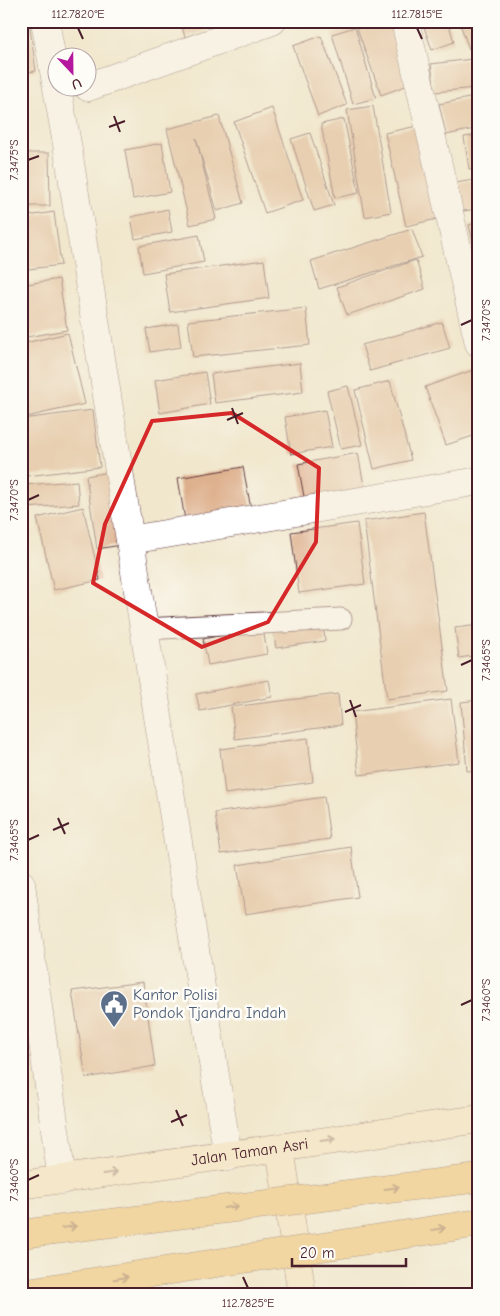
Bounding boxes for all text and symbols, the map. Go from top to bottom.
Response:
text: 112.7820°E [51,7,105,21]
text: 112.7815°E [392,7,442,21]
north arrow [48,48,98,98]
text: U [69,74,84,93]
text: 7.3475°S [7,139,21,181]
text: 7.3470°S [479,299,493,341]
text: 7.3470°S [7,479,21,521]
text: 7.3465°S [479,639,493,681]
text: 7.3465°S [7,819,21,861]
text: 7.3460°S [479,978,493,1021]
place label: Kantor Polisi Pondok Tjandra Indah [133,986,286,1022]
public building icon: Kantor Polisi Pondok Tjandra Indah [99,989,129,1028]
street label: Jalan Taman Asri [190,1135,310,1169]
one-way arrow [319,1135,335,1145]
text: 7.3460°S [7,1158,21,1201]
one-way arrow [102,1168,118,1178]
one-way arrow [384,1183,400,1193]
one-way arrow [222,1202,238,1212]
one-way arrow [61,1221,77,1231]
one-way arrow [429,1224,445,1234]
scale bar [292,1236,406,1268]
text: 20 m [300,1244,334,1262]
one-way arrow [113,1273,129,1283]
text: 112.7825°E [222,1296,274,1310]

